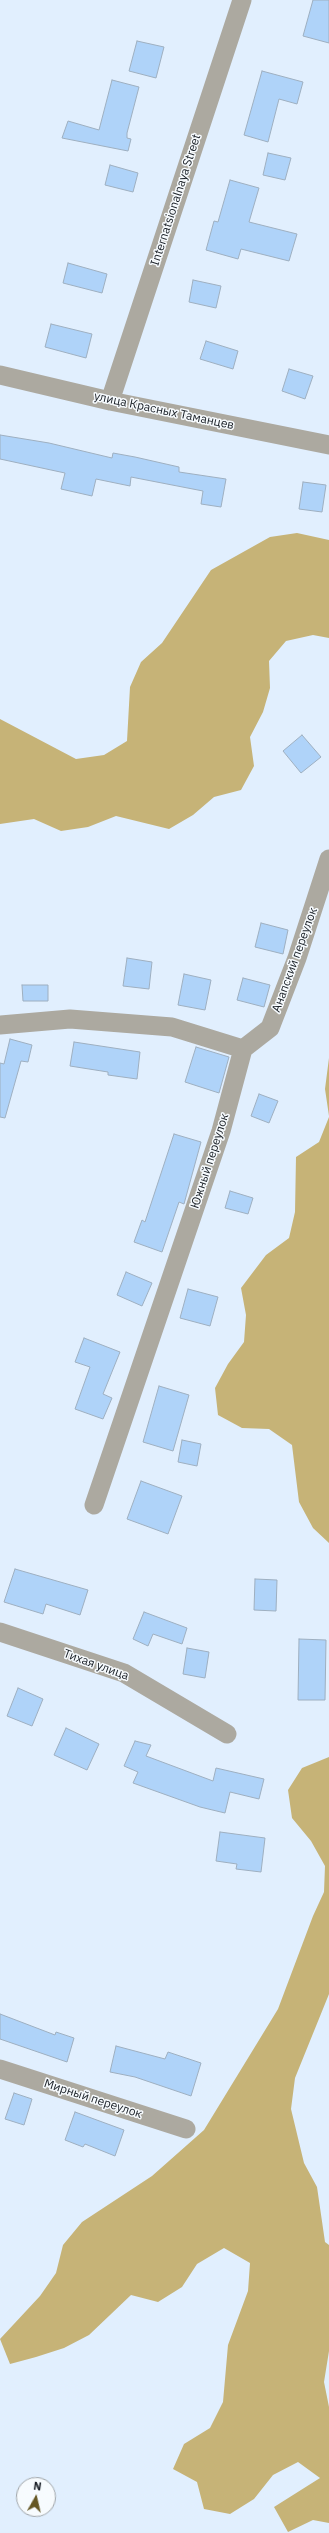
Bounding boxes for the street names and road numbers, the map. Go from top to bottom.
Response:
street label: Internatsionalnaya Street [148,132,204,268]
street label: улица Красных Таманцев [93,389,235,433]
street label: Анапский переулок [269,906,321,1014]
street label: Южный переулок [188,1112,232,1210]
street label: Тихая улица [61,1647,131,1683]
street label: Мирный переулок [42,2076,144,2122]

